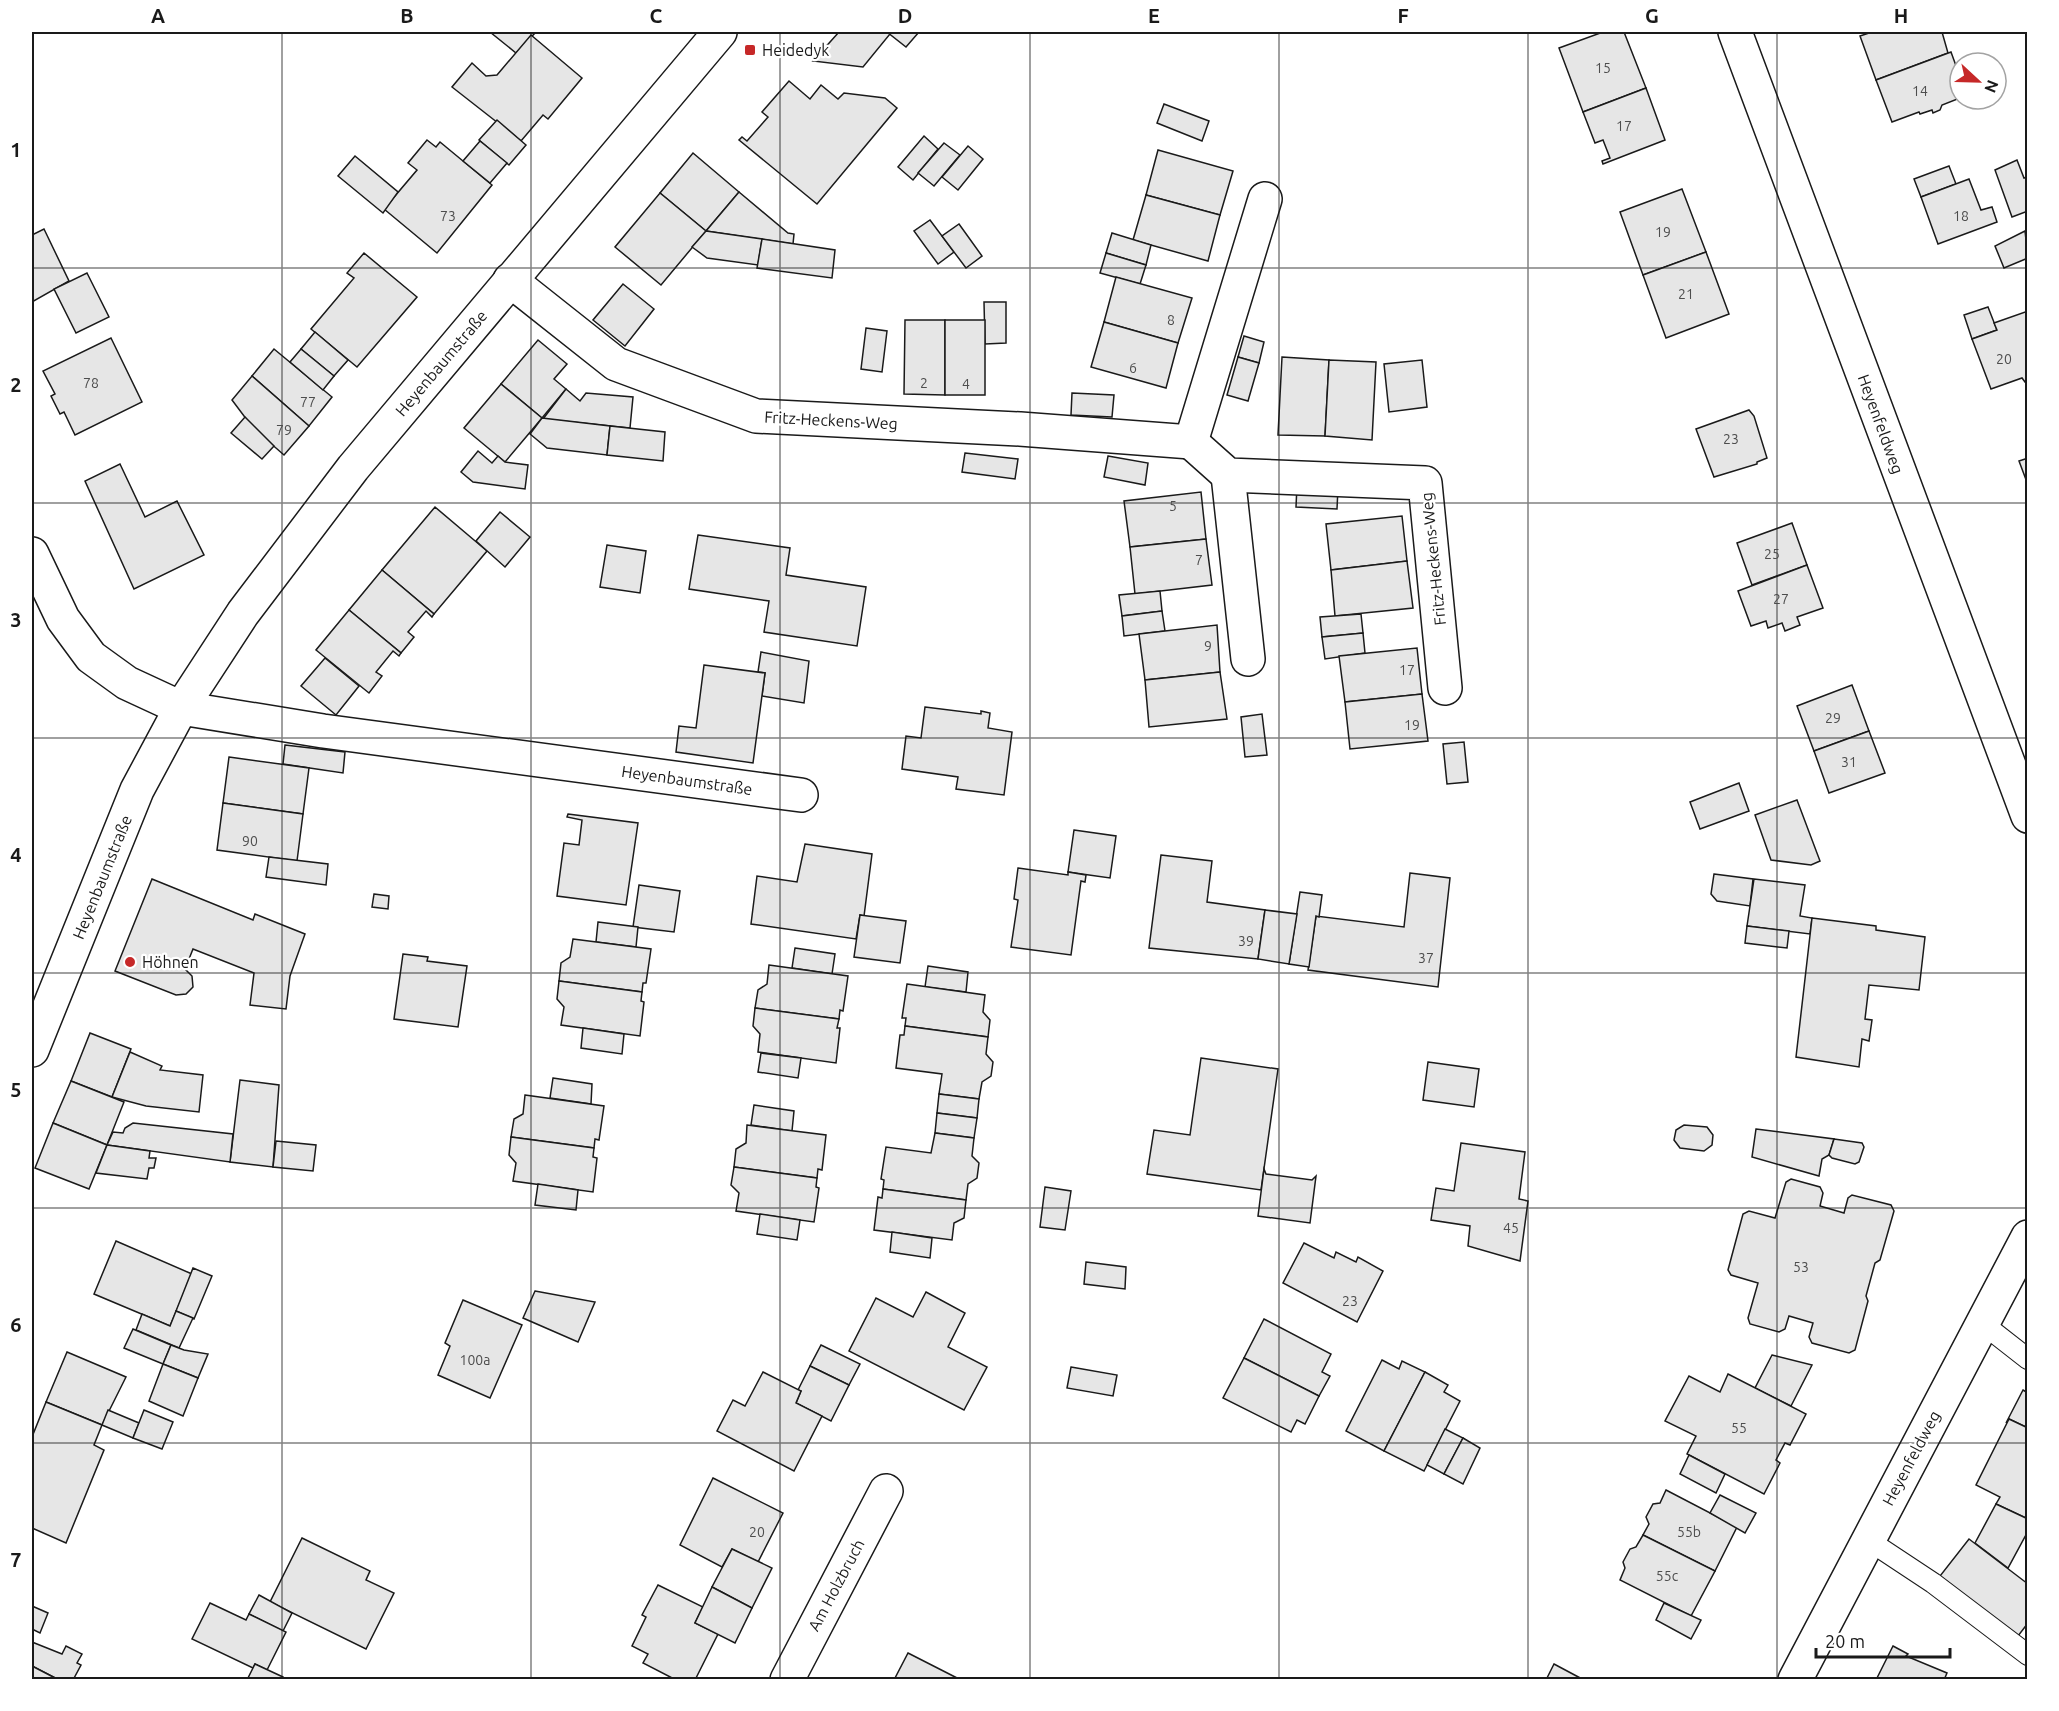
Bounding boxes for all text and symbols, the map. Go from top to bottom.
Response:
text: A [151,4,165,27]
text: B [400,4,414,27]
text: C [650,4,663,27]
text: D [898,4,912,27]
text: E [1148,4,1160,27]
text: F [1397,4,1409,27]
text: G [1645,4,1659,27]
text: H [1894,4,1908,27]
place label: Heidedyk [762,41,829,59]
marker: Heidedyk [743,43,757,57]
north arrow [1948,51,2008,111]
house number: 15 [1595,60,1611,76]
text: N [1981,78,2002,96]
house number: 14 [1912,83,1928,99]
house number: 17 [1616,118,1632,134]
text: 1 [10,138,22,161]
house number: 73 [440,208,456,224]
house number: 18 [1953,208,1969,224]
house number: 19 [1655,224,1671,240]
house number: 21 [1678,286,1694,302]
street label: Heyenbaumstraße [392,307,490,419]
house number: 8 [1167,312,1175,328]
house number: 20 [1996,351,2012,367]
house number: 6 [1129,360,1137,376]
street label: Heyenfeldweg [1855,372,1907,476]
text: 2 [10,373,22,396]
house number: 78 [83,375,99,391]
house number: 2 [920,375,928,391]
house number: 4 [962,376,970,392]
house number: 77 [300,394,316,410]
street label: Fritz-Heckens-Weg [764,408,898,432]
house number: 79 [276,422,292,438]
house number: 23 [1723,431,1739,447]
street label: Fritz-Heckens-Weg [1417,492,1449,626]
house number: 5 [1169,498,1177,514]
house number: 25 [1764,546,1780,562]
house number: 7 [1195,552,1203,568]
house number: 27 [1773,591,1789,607]
text: 3 [10,608,22,631]
house number: 9 [1204,638,1212,654]
house number: 17 [1399,662,1415,678]
house number: 29 [1825,710,1841,726]
house number: 19 [1404,717,1420,733]
house number: 31 [1841,754,1857,770]
street label: Heyenbaumstraße [620,762,754,798]
street label: Heyenbaumstraße [69,812,135,942]
house number: 90 [242,833,258,849]
text: 4 [10,843,22,866]
house number: 39 [1238,933,1254,949]
house number: 37 [1418,950,1434,966]
place label: Höhnen [142,953,199,971]
marker: Höhnen [123,955,137,969]
text: 5 [10,1078,22,1101]
house number: 45 [1503,1220,1519,1236]
house number: 53 [1793,1259,1809,1275]
house number: 23 [1342,1293,1358,1309]
text: 6 [10,1313,22,1336]
house number: 100a [460,1352,490,1368]
street label: Heyenfeldweg [1879,1408,1943,1508]
house number: 55 [1731,1420,1747,1436]
house number: 20 [749,1524,765,1540]
house number: 55b [1677,1524,1701,1540]
street label: Am Holzbruch [804,1536,868,1634]
text: 7 [10,1548,22,1571]
house number: 55c [1656,1568,1679,1584]
scale bar [1816,1621,1950,1659]
text: 20 m [1825,1631,1865,1651]

